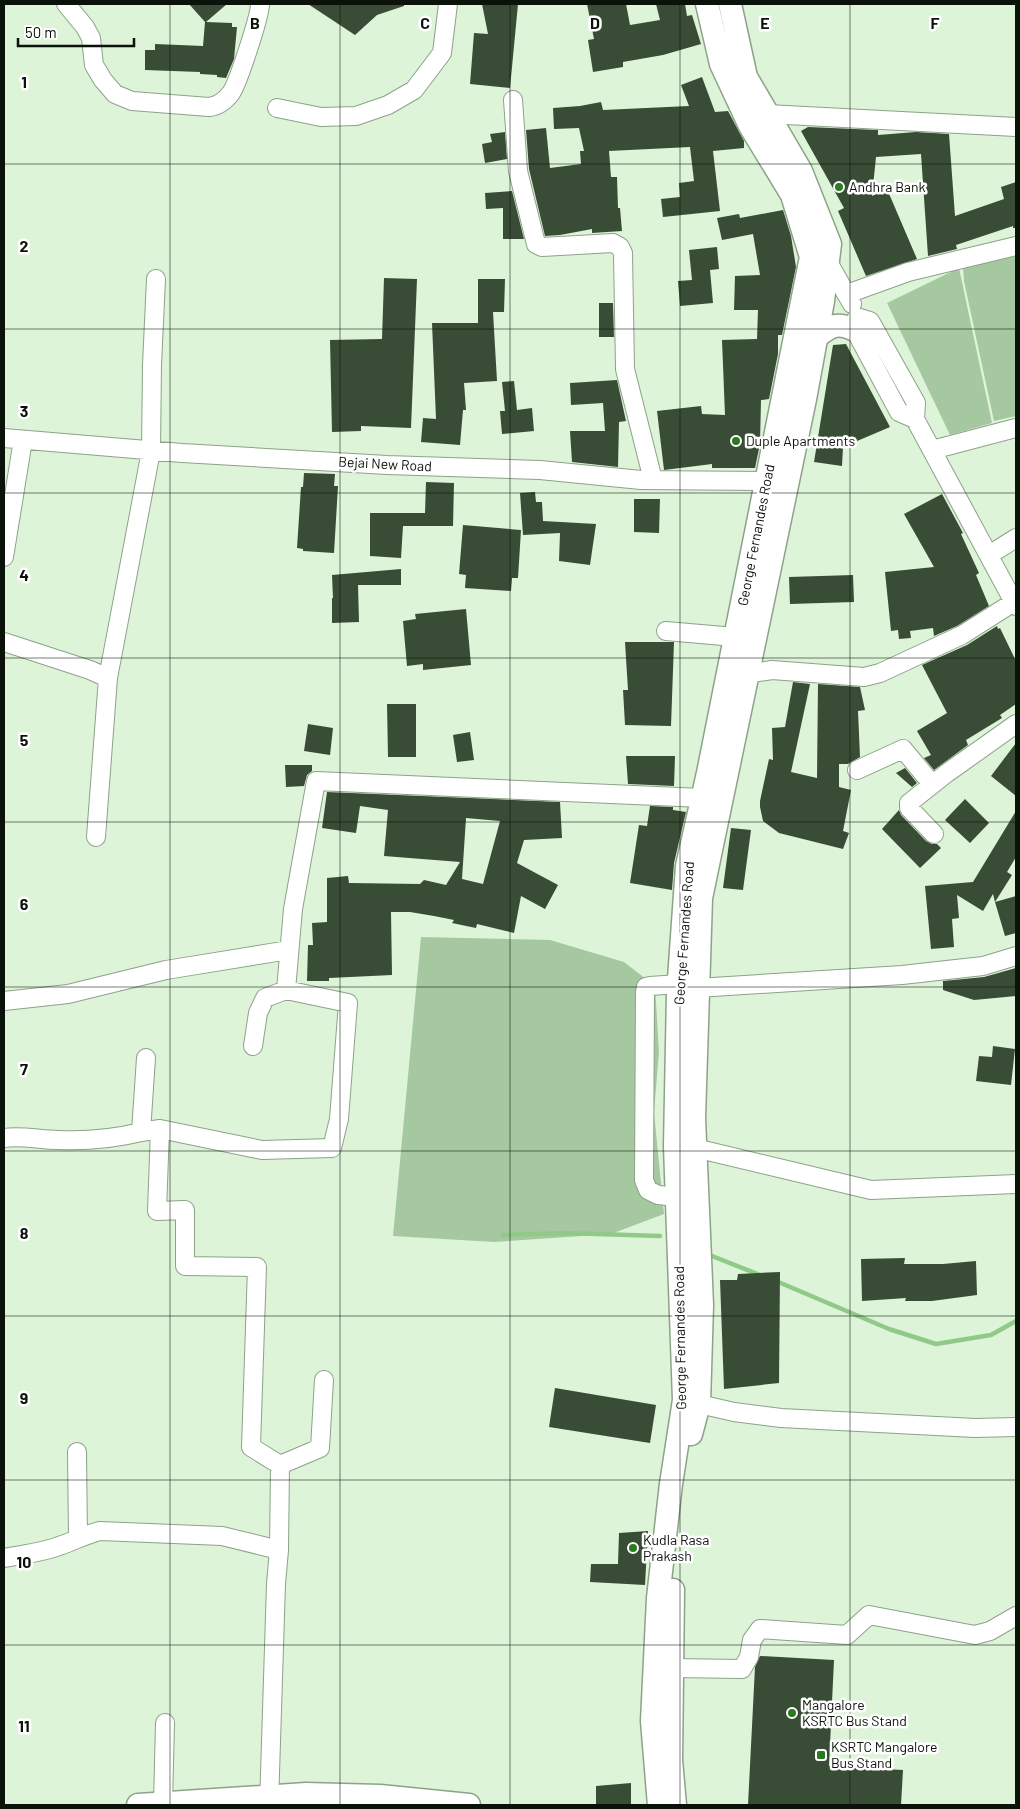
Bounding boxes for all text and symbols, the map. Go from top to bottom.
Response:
text: B [250,13,260,32]
text: C [420,13,430,32]
text: D [590,13,600,32]
text: E [760,13,770,32]
text: F [931,13,940,32]
scale bar [18,15,134,47]
text: 50 m [25,23,57,41]
text: 1 [21,72,27,91]
place label: Andhra Bank [849,178,926,195]
marker: Andhra Bank [833,181,845,193]
text: 2 [20,236,29,255]
text: 3 [20,401,28,420]
place label: Duple Apartments [746,432,856,449]
marker: Duple Apartments [730,435,742,447]
street label: Bejai New Road [338,453,432,474]
street label: George Fernandes Road [733,463,778,607]
text: 4 [19,565,29,584]
text: 5 [20,730,29,749]
street label: George Fernandes Road [670,861,697,1005]
text: 6 [20,894,29,913]
text: 7 [20,1059,28,1078]
text: 8 [20,1223,29,1242]
street label: George Fernandes Road [670,1266,689,1410]
text: 9 [20,1388,28,1407]
place label: Kudla Rasa Prakash [643,1531,710,1564]
marker: Kudla Rasa Prakash [627,1542,639,1554]
text: 10 [17,1552,31,1571]
place label: Mangalore KSRTC Bus Stand [802,1696,907,1729]
marker: Mangalore KSRTC Bus Stand [786,1707,798,1719]
text: 11 [18,1716,30,1735]
place label: KSRTC Mangalore Bus Stand [831,1738,937,1771]
marker: KSRTC Mangalore Bus Stand [815,1749,827,1761]

